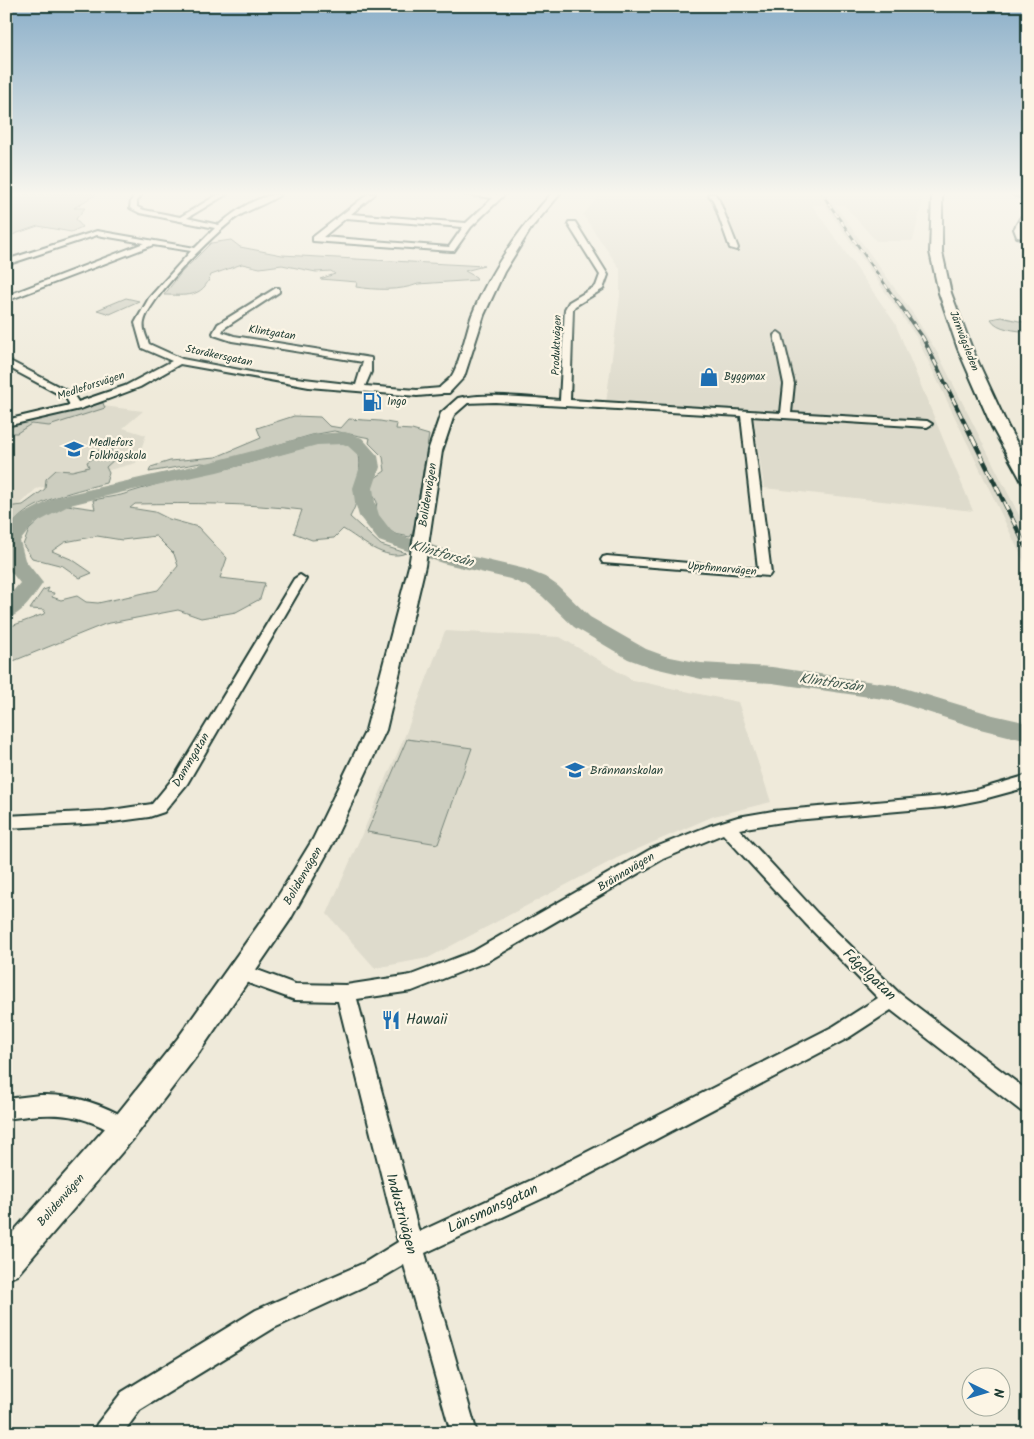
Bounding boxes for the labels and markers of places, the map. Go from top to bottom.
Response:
shop icon: Byggmax [698,366,720,388]
place label: Byggmax [724,368,766,386]
fuel station icon: Ingo [361,391,383,413]
place label: Ingo [387,393,406,411]
place label: Medlefors Folkhögskola [89,434,146,465]
school or university icon: Medlefors Folkhögskola [63,438,85,460]
school or university icon: Brännanskolan [564,759,586,781]
place label: Brännanskolan [590,761,663,780]
place label: Hawaii [406,1008,449,1032]
restaurant icon: Hawaii [380,1009,402,1031]

